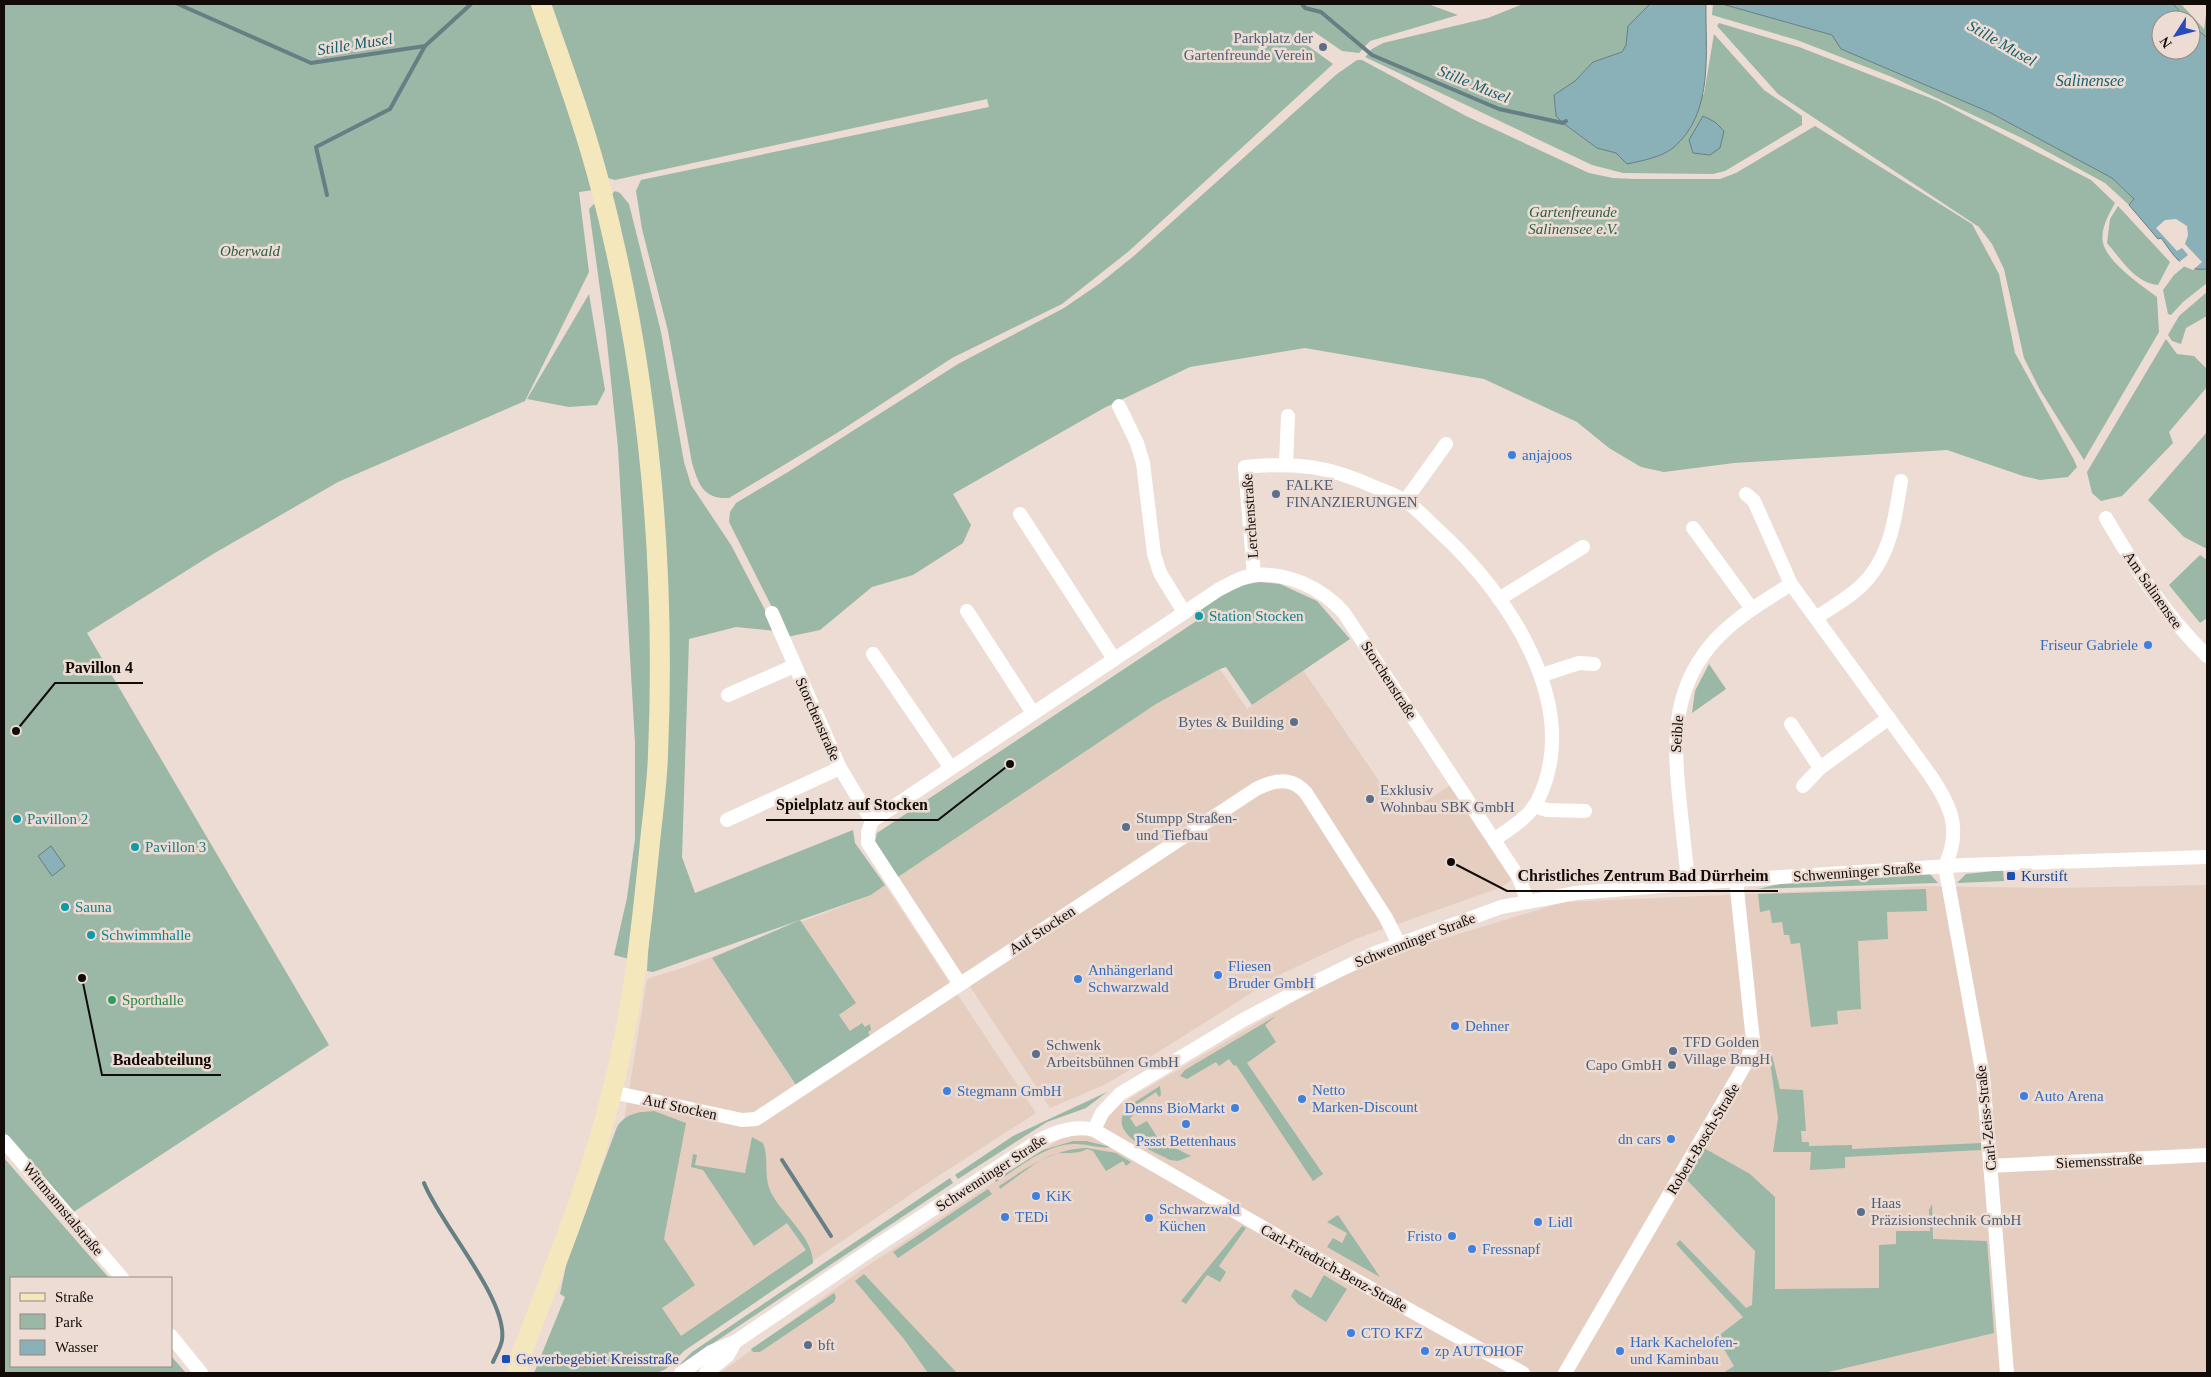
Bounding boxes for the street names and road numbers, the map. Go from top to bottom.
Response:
street label: Lerchenstraße [1239,473,1261,559]
street label: Am Salinensee [2121,548,2186,632]
street label: Storchenstraße [1358,638,1420,722]
street label: Storchenstraße [793,675,844,763]
street label: Seible [1668,714,1686,753]
street label: Schwenninger Straße [1793,860,1922,884]
street label: Auf Stocken [1006,902,1078,957]
street label: Schwenninger Straße [1352,909,1478,970]
street label: Carl-Zeiss-Straße [1972,1064,1999,1171]
street label: Robert-Bosch-Straße [1664,1080,1743,1197]
street label: Auf Stocken [641,1091,719,1123]
street label: Schwenninger Straße [933,1131,1049,1215]
street label: Siemensstraße [2055,1151,2143,1171]
street label: Wittmannstalstraße [20,1159,107,1259]
street label: Carl-Friedrich-Benz-Straße [1258,1221,1410,1315]

